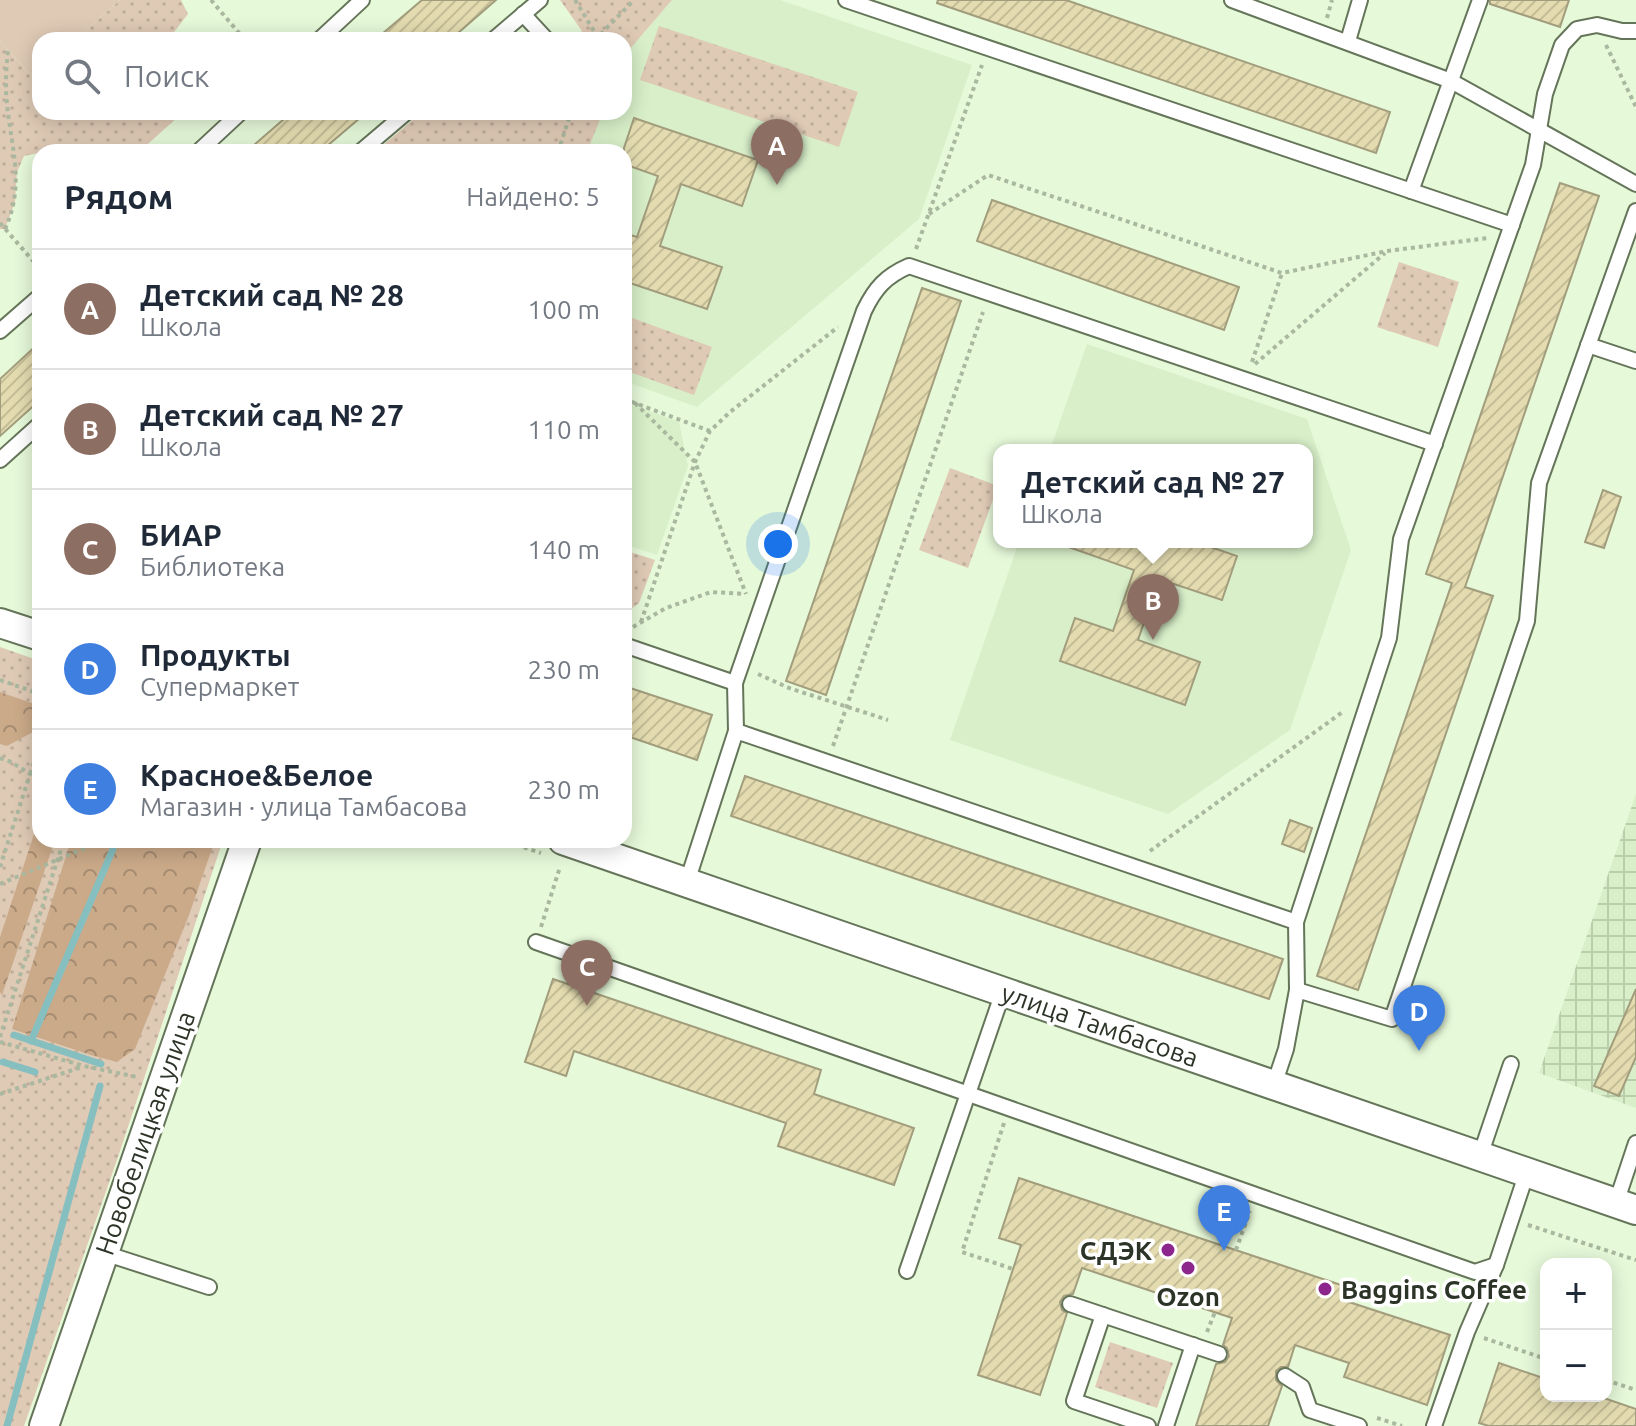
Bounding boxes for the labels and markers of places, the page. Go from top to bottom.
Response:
pin: A [751,119,803,185]
pin: B [1127,574,1179,640]
pin: C [561,940,613,1006]
pin: D [1393,985,1445,1051]
pin: E [1198,1185,1250,1251]
place label: СДЭК [1080,1236,1153,1265]
marker: СДЭК [1159,1241,1177,1259]
marker: Ozon [1179,1259,1197,1277]
place label: Baggins Coffee [1341,1275,1527,1304]
marker: Baggins Coffee [1316,1280,1334,1298]
place label: Ozon [1156,1282,1220,1311]

